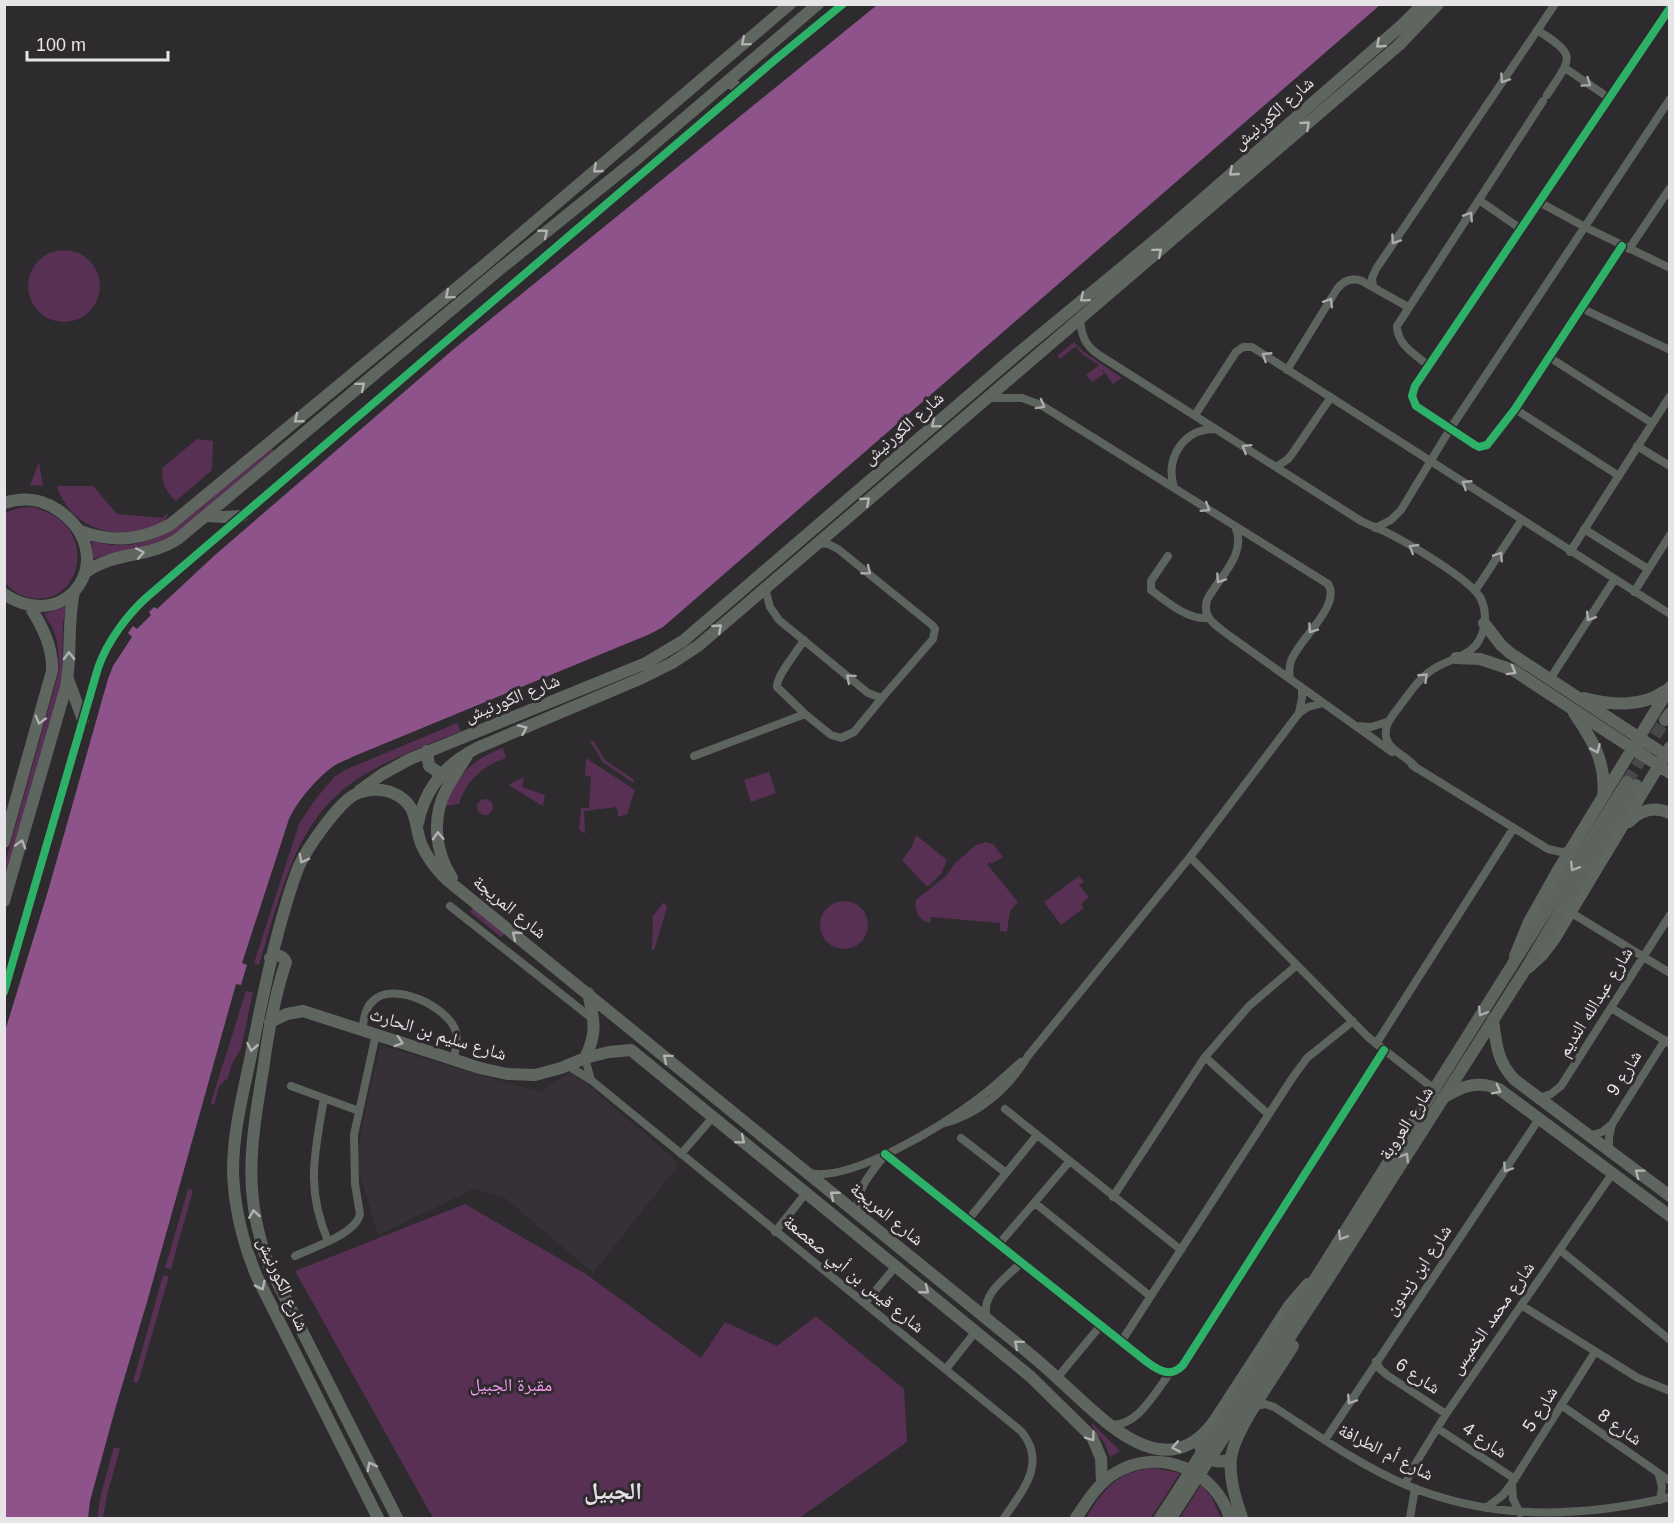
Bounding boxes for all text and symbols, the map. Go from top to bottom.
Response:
scale bar [27,24,168,62]
text: 100 m [36,35,86,55]
one-way arrow [741,35,752,46]
one-way arrow [1376,37,1387,48]
street label: شارع الكورنيش [1228,72,1318,154]
one-way arrow [1500,72,1511,83]
one-way arrow [1580,76,1591,87]
one-way arrow [1299,121,1310,132]
one-way arrow [593,162,604,173]
one-way arrow [1229,165,1240,176]
one-way arrow [1461,212,1473,222]
one-way arrow [537,229,548,240]
one-way arrow [1391,234,1402,245]
one-way arrow [1151,249,1162,260]
one-way arrow [444,288,455,299]
one-way arrow [1080,291,1091,302]
one-way arrow [1322,298,1334,308]
one-way arrow [1262,352,1273,363]
one-way arrow [354,382,365,393]
street label: شارع الكورنيش [858,387,948,469]
one-way arrow [1035,398,1045,409]
one-way arrow [294,411,305,422]
one-way arrow [931,417,942,428]
one-way arrow [1242,444,1253,455]
one-way arrow [1461,481,1472,492]
one-way arrow [859,497,870,508]
one-way arrow [1200,501,1211,512]
one-way arrow [1409,544,1419,556]
one-way arrow [135,547,145,560]
one-way arrow [1491,552,1503,562]
one-way arrow [860,564,871,575]
one-way arrow [1217,572,1228,583]
one-way arrow [1586,611,1597,622]
one-way arrow [1308,623,1319,634]
one-way arrow [711,624,722,635]
one-way arrow [63,651,75,660]
one-way arrow [1506,664,1516,675]
street label: شارع الكورنيش [462,670,563,727]
one-way arrow [1418,673,1428,684]
one-way arrow [846,674,857,685]
one-way arrow [34,714,47,724]
one-way arrow [516,724,527,736]
one-way arrow [1589,743,1601,754]
one-way arrow [431,832,444,841]
one-way arrow [13,840,26,850]
one-way arrow [299,853,310,863]
one-way arrow [1569,861,1581,871]
street label: شارع المريجة [469,871,551,943]
one-way arrow [511,931,522,942]
street label: شارع عبدالله النديم [1553,944,1638,1061]
street label: شارع سليم بن الحارث [366,1004,509,1066]
one-way arrow [1479,1006,1490,1017]
one-way arrow [393,1034,404,1047]
one-way arrow [246,1041,259,1051]
street label: شارع 9 [1602,1047,1646,1100]
one-way arrow [663,1054,674,1065]
street label: شارع العروبة [1375,1083,1438,1164]
one-way arrow [1491,1083,1501,1094]
one-way arrow [735,1133,746,1144]
one-way arrow [1398,1153,1410,1163]
one-way arrow [1503,1161,1514,1172]
one-way arrow [1635,1170,1646,1181]
street label: شارع المريجة [846,1178,928,1250]
one-way arrow [830,1191,841,1202]
one-way arrow [248,1210,261,1220]
street label: شارع قيس بن أبي صعصعة [777,1211,929,1340]
street label: شارع ابن زيدون [1380,1221,1456,1320]
one-way arrow [1337,1230,1349,1240]
street label: شارع الكورنيش [252,1234,313,1334]
street label: شارع محمد الخميس [1446,1258,1539,1379]
one-way arrow [254,1279,266,1290]
one-way arrow [918,1282,929,1293]
one-way arrow [1014,1341,1025,1352]
street label: شارع 6 [1391,1354,1444,1399]
park label: مقبرة الجبيل [470,1375,552,1396]
street label: شارع 5 [1518,1383,1562,1436]
one-way arrow [1347,1394,1358,1405]
street label: شارع 8 [1594,1405,1646,1450]
street label: شارع 4 [1458,1418,1511,1463]
street label: شارع أم الطرافة [1334,1419,1437,1486]
one-way arrow [1084,1431,1095,1442]
one-way arrow [1171,1439,1181,1452]
one-way arrow [367,1462,378,1473]
district label: الجبيل [584,1477,642,1505]

